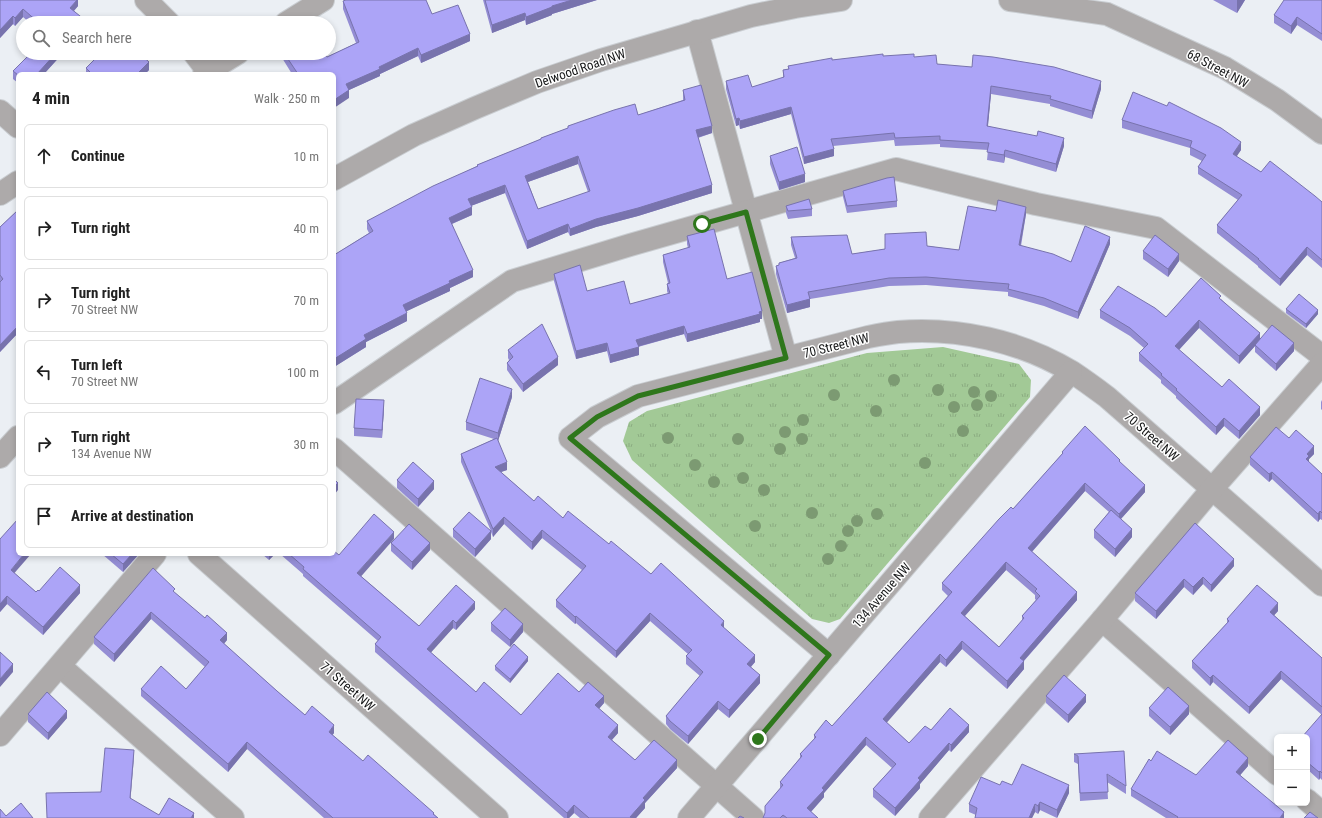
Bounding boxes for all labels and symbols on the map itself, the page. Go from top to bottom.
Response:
street label: Delwood Road NW [533,46,627,91]
street label: 68 Street NW [1185,46,1251,91]
route start [693,215,711,233]
street label: 70 Street NW [802,330,871,361]
street label: 70 Street NW [1121,409,1182,464]
street label: 134 Avenue NW [849,560,914,631]
street label: 71 Street NW [317,659,378,714]
route end [749,730,767,748]

